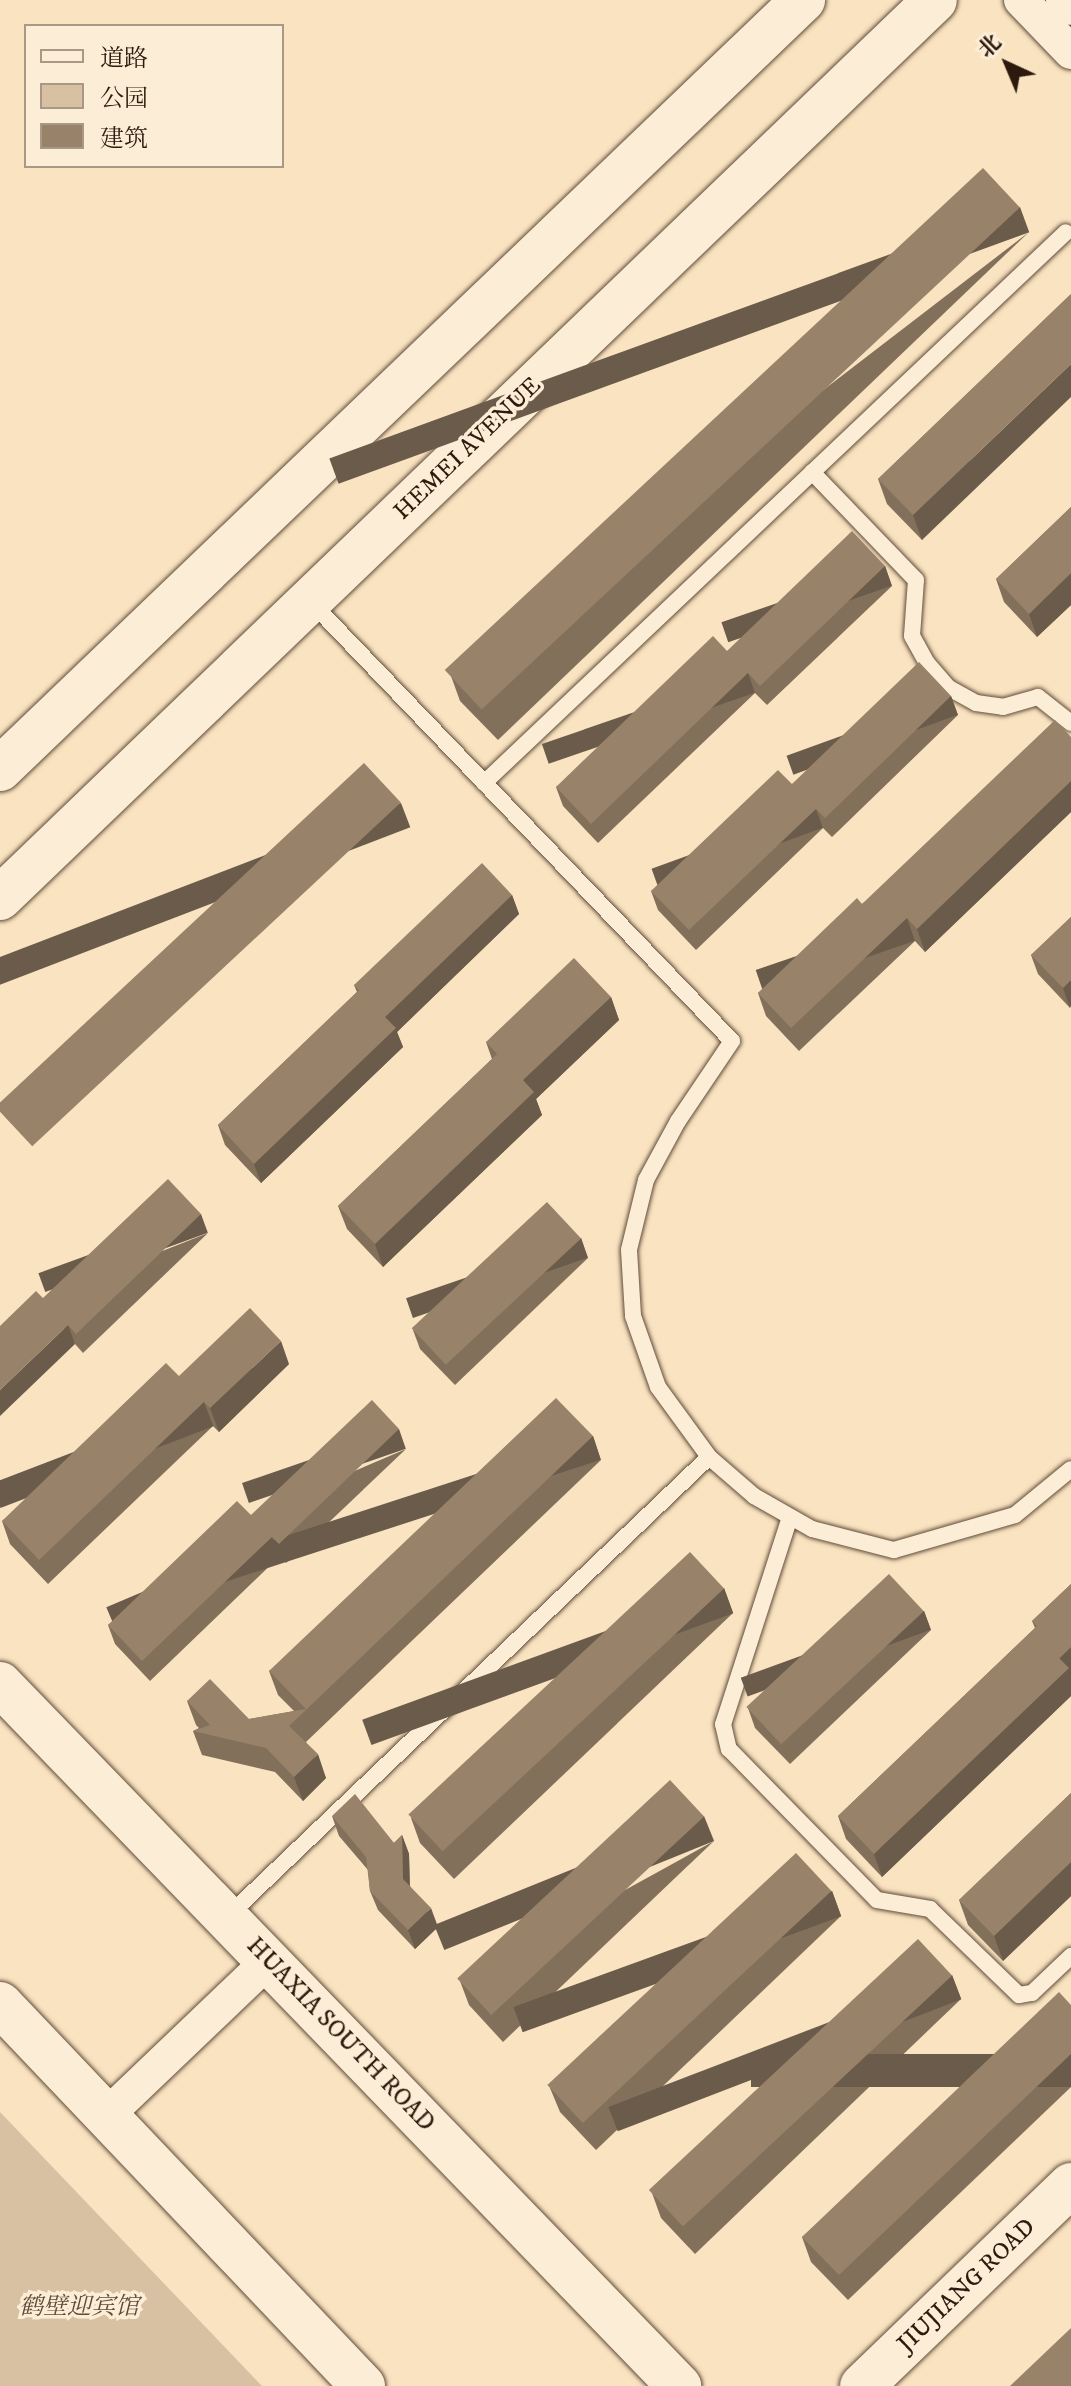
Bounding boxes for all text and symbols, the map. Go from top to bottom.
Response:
legend [24,24,284,168]
north arrow [967,24,1047,104]
text: 北 [973,29,1007,64]
text: 道路 [100,44,148,74]
text: 公园 [100,84,148,114]
text: 建筑 [100,124,148,154]
street label: HEMEI AVENUE [389,372,547,526]
street label: HUAXIA SOUTH ROAD [240,1932,440,2138]
street label: JIUJIANG ROAD [892,2213,1042,2359]
park label: 鹤壁迎宾馆 [19,2294,139,2322]

